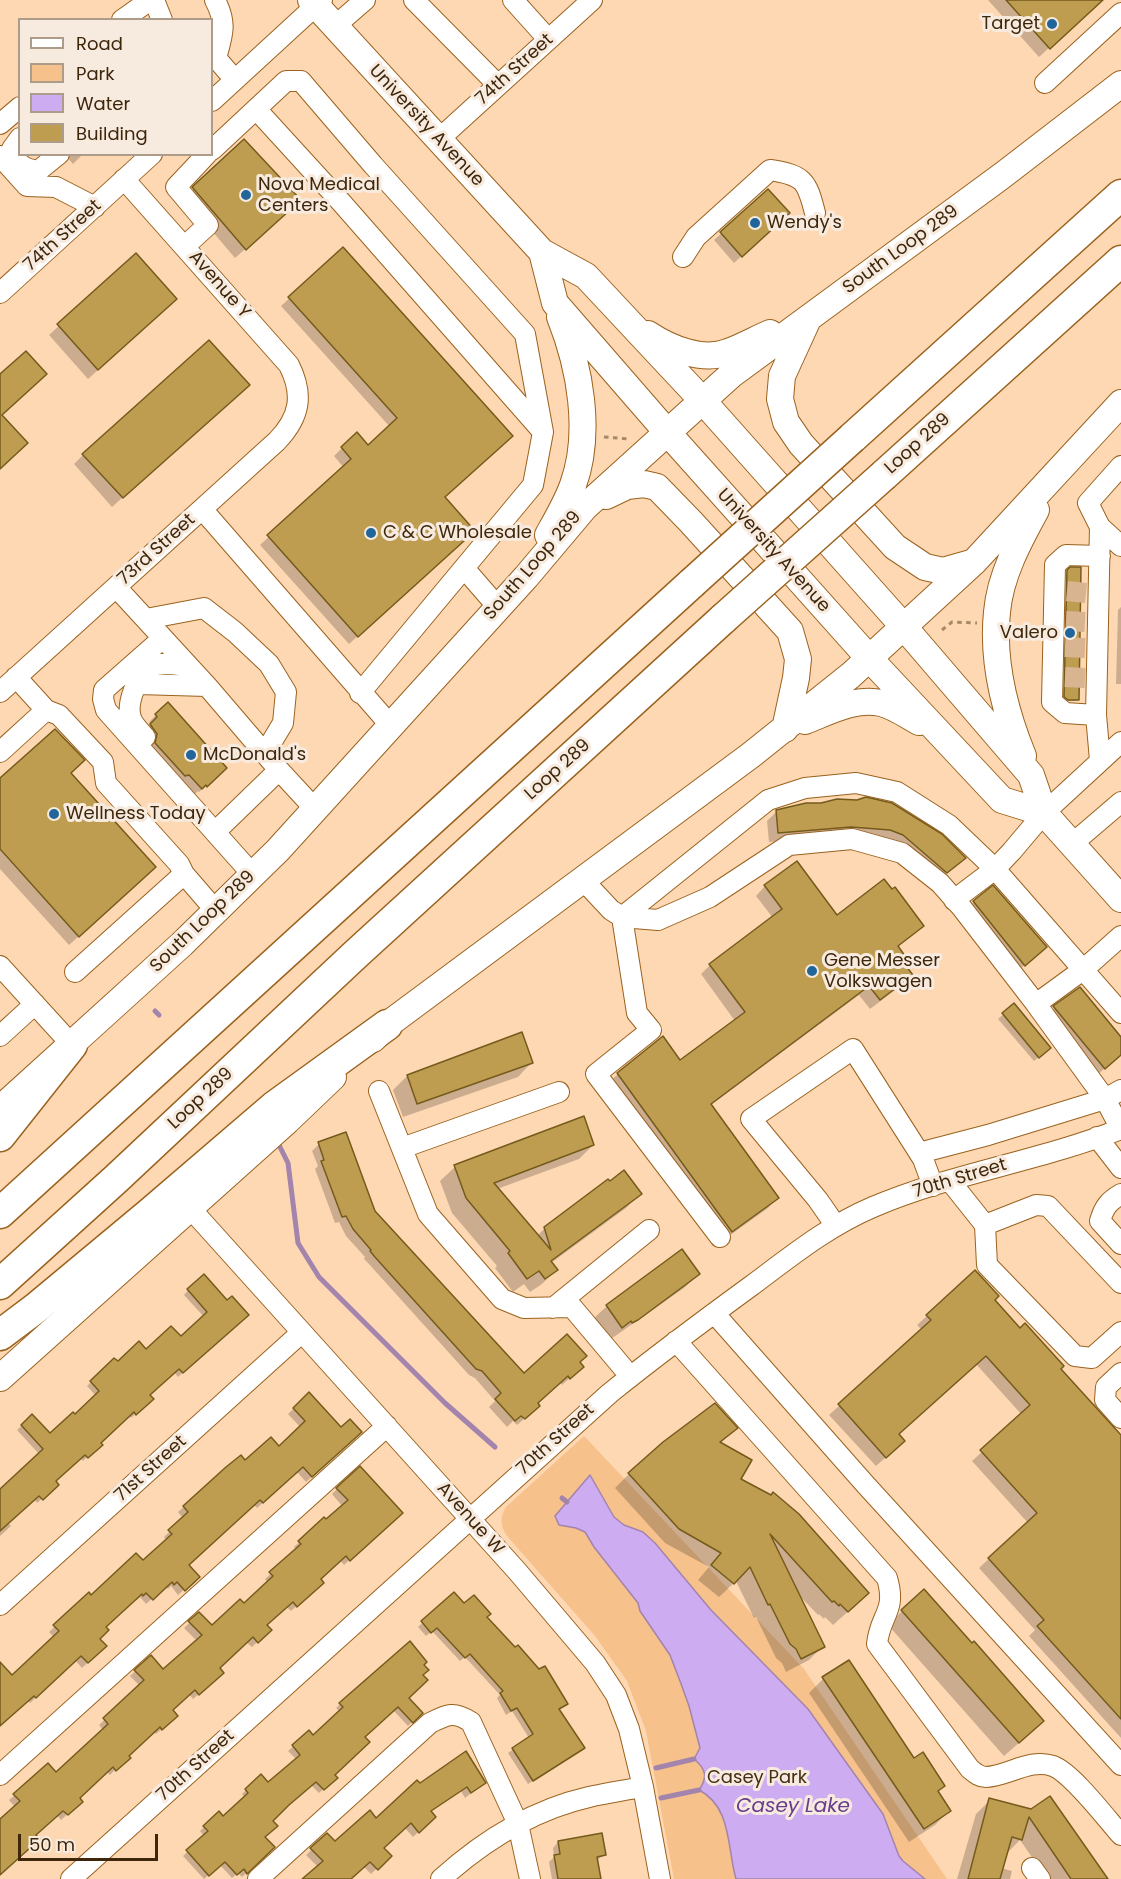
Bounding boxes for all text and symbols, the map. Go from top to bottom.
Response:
place label: Target [982,13,1040,35]
marker: Target [1045,17,1059,31]
legend [18,18,213,156]
street label: 74th Street [472,30,558,110]
text: Road [76,31,123,56]
text: Park [76,61,115,86]
street label: University Avenue [364,61,488,191]
text: Water [76,91,130,116]
text: Building [76,121,148,146]
place label: Nova Medical Centers [258,174,380,216]
marker: Nova Medical Centers [239,188,253,202]
street label: 74th Street [20,196,106,276]
street label: South Loop 289 [839,201,963,299]
place label: Wendy's [767,212,842,234]
marker: Wendy's [748,216,762,230]
street label: Avenue Y [184,247,254,323]
street label: Loop 289 [881,409,955,479]
street label: University Avenue [712,485,834,617]
street label: South Loop 289 [480,507,586,625]
street label: 73rd Street [114,510,200,590]
place label: C & C Wholesale [383,522,532,544]
marker: C & C Wholesale [364,526,378,540]
place label: Valero [1000,622,1058,644]
marker: Valero [1063,626,1077,640]
street label: Loop 289 [521,735,595,805]
place label: McDonald's [203,744,306,766]
marker: McDonald's [184,748,198,762]
place label: Wellness Today [66,803,206,825]
marker: Wellness Today [47,807,61,821]
street label: South Loop 289 [146,867,260,977]
place label: Gene Messer Volkswagen [824,950,940,992]
marker: Gene Messer Volkswagen [805,964,819,978]
street label: Loop 289 [164,1064,238,1134]
street label: 70th Street [911,1155,1009,1203]
street label: 70th Street [513,1400,599,1480]
street label: 71st Street [111,1431,191,1507]
street label: Avenue W [432,1478,508,1560]
street label: 70th Street [153,1726,239,1806]
park label: Casey Park [707,1767,807,1789]
water label: Casey Lake [736,1795,850,1819]
scale bar [21,1822,160,1860]
text: 50 m [29,1832,75,1857]

